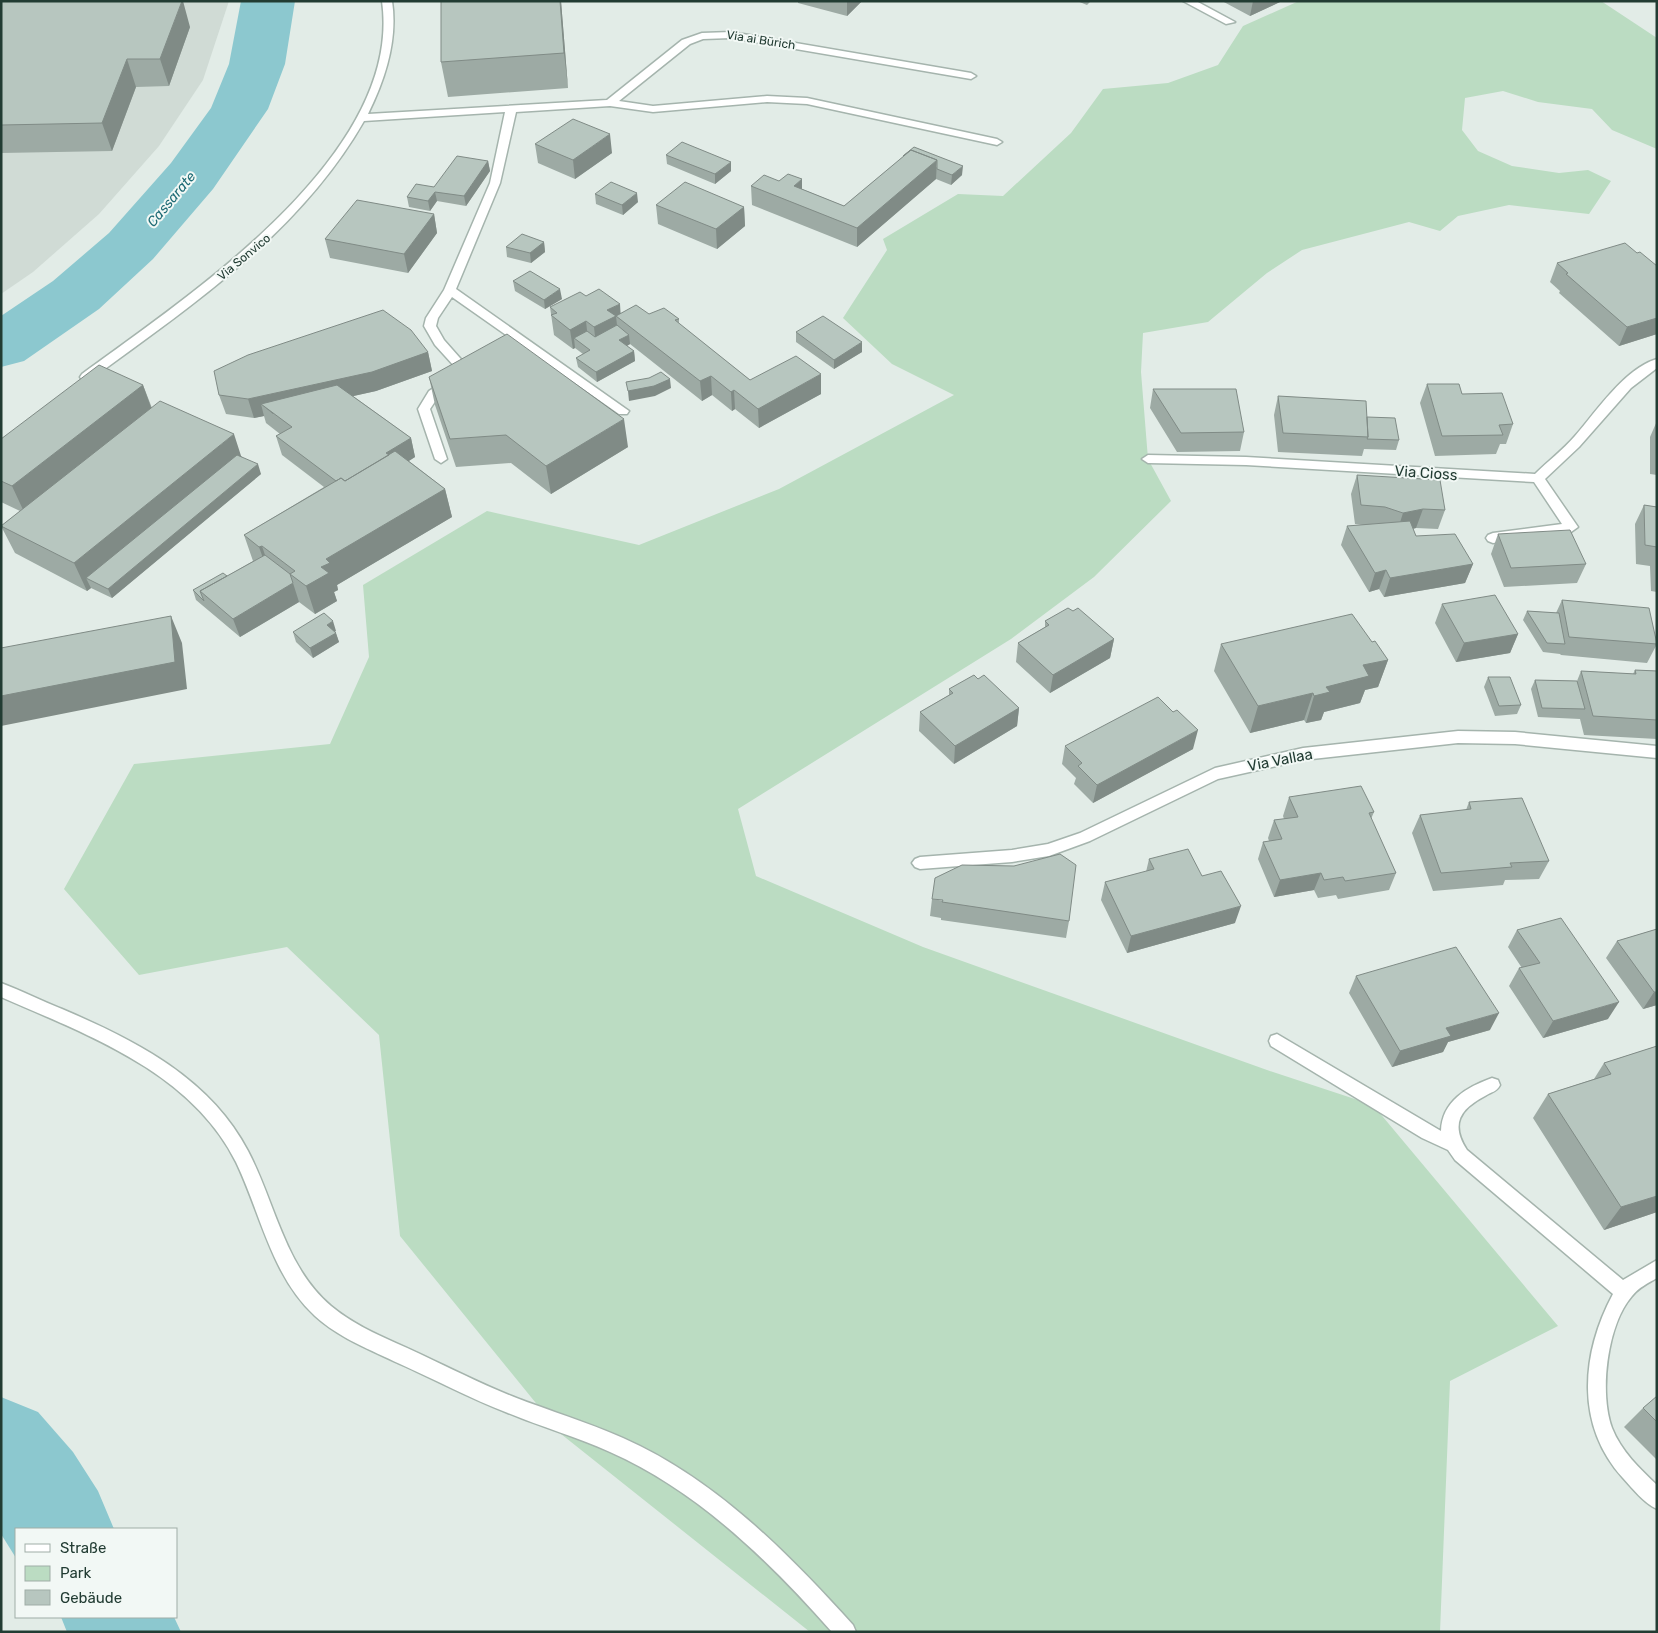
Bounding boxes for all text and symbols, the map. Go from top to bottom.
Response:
street label: Via ai Bürich [726,28,796,52]
water label: Cassarate [143,168,199,230]
street label: Via Sonvico [215,231,273,283]
street label: Via Cioss [1394,462,1458,484]
street label: Via Vallaa [1246,745,1314,775]
legend [15,1528,178,1618]
text: Straße [60,1539,106,1557]
text: Park [60,1564,91,1582]
text: Gebäude [60,1589,122,1607]

